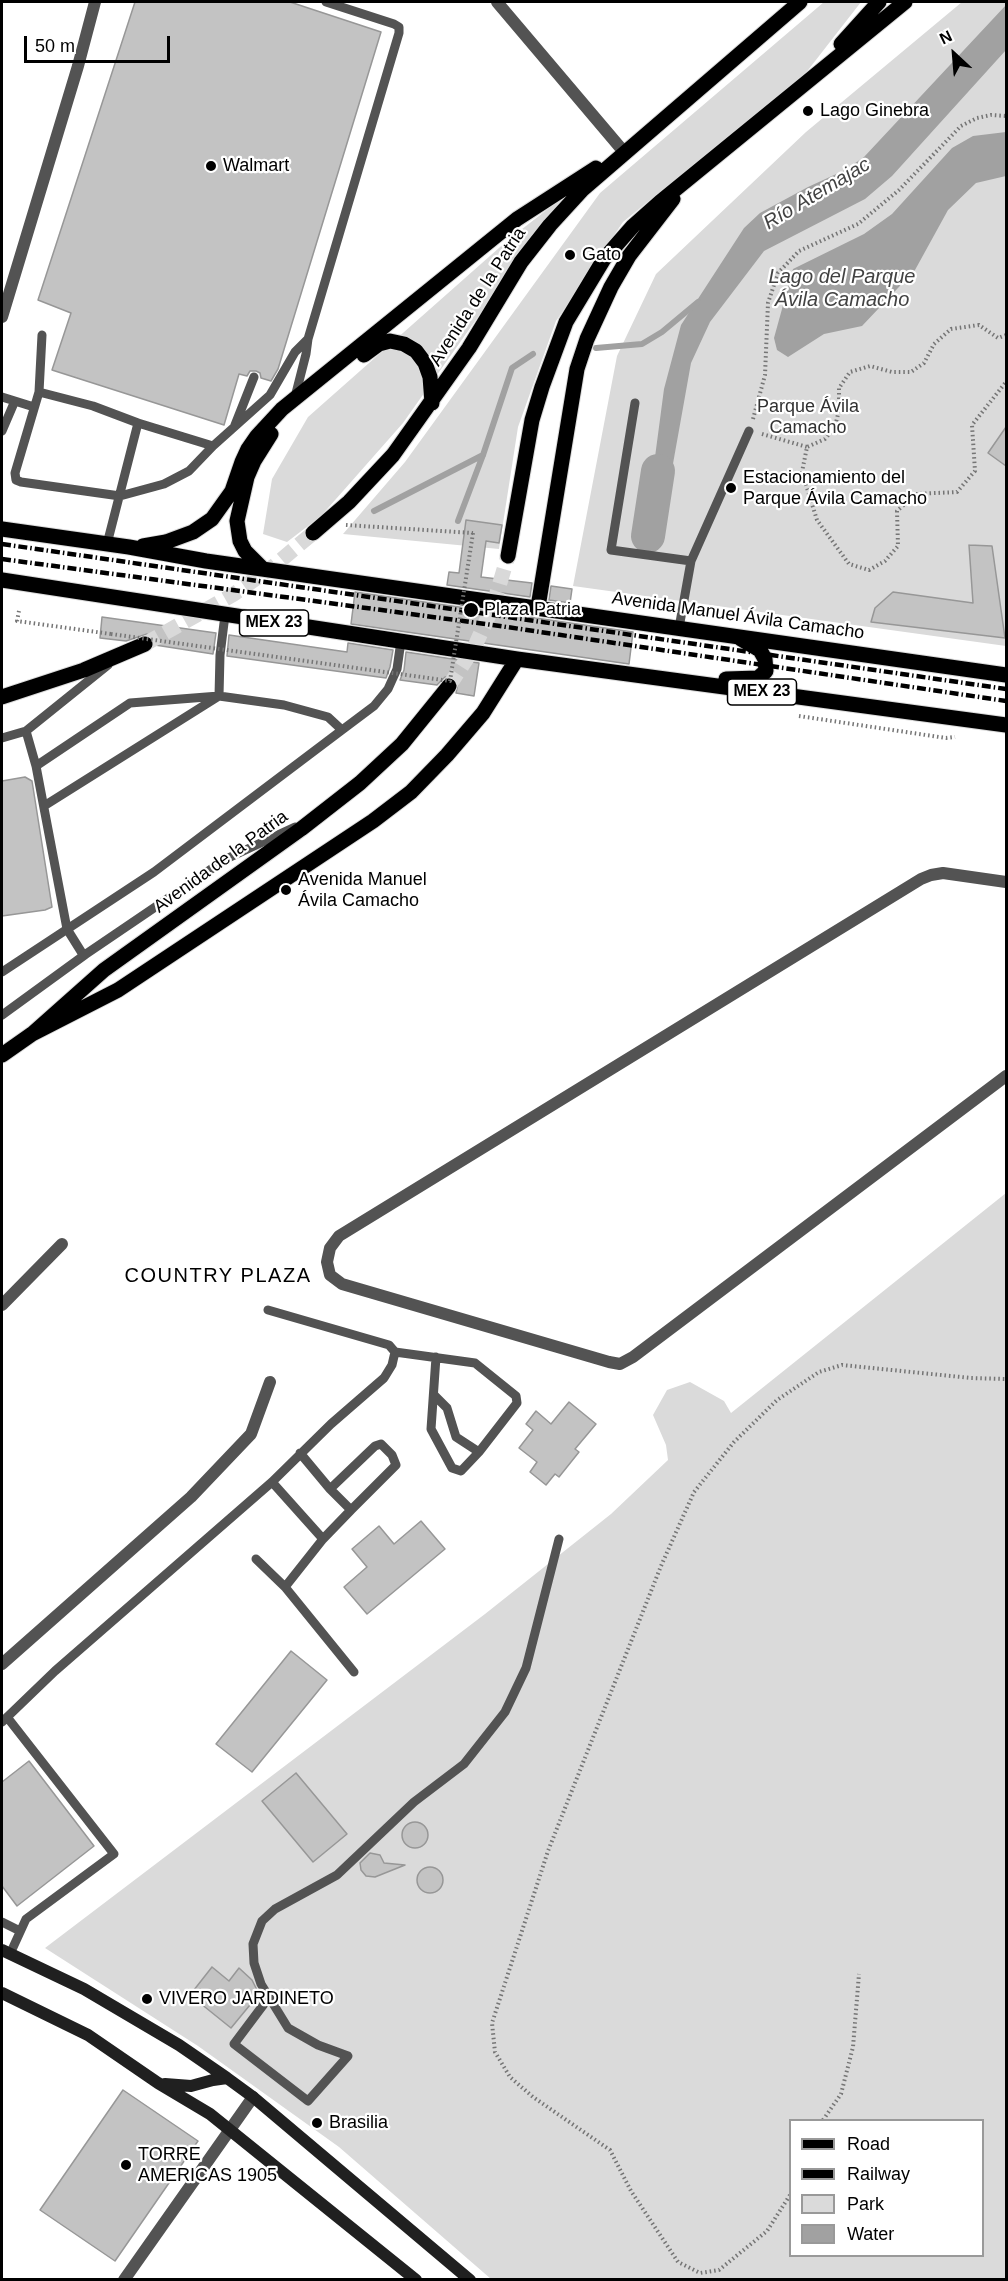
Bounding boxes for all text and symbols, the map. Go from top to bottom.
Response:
scale bar [27,24,172,62]
north arrow [924,24,984,84]
text: N [937,27,955,48]
text: 50 m [35,36,75,56]
place label: Lago Ginebra [820,100,929,122]
marker: Lago Ginebra [801,104,815,118]
water label: Río Atemajac [759,153,875,235]
place label: Walmart [223,155,289,177]
marker: Walmart [204,159,218,173]
street label: Avenida de la Patria [425,224,531,370]
place label: Gato [582,244,621,266]
marker: Gato [563,248,577,262]
water label: Lago del Parque Ávila Camacho [769,265,915,312]
park label: Parque Ávila Camacho [757,396,859,438]
place label: Estacionamiento del Parque Ávila Camacho [743,467,927,510]
marker: Estacionamiento del Parque Ávila Camacho [724,481,738,495]
street label: Avenida Manuel Ávila Camacho [610,588,866,644]
place label: Plaza Patria [484,599,581,621]
marker: Plaza Patria [462,601,480,619]
road number: MEX 23 [240,610,308,636]
road number: MEX 23 [728,679,796,705]
street label: Avenida de la Patria [150,806,292,918]
place label: Avenida Manuel Ávila Camacho [298,869,427,912]
marker: Avenida Manuel Ávila Camacho [279,883,293,897]
district label: COUNTRY PLAZA [125,1264,311,1288]
place label: VIVERO JARDINETO [159,1988,334,2010]
marker: VIVERO JARDINETO [140,1992,154,2006]
place label: Brasilia [329,2112,388,2134]
marker: Brasilia [310,2116,324,2130]
legend [789,2119,984,2257]
text: Road [847,2134,890,2154]
place label: TORRE AMERICAS 1905 [138,2144,277,2186]
marker: TORRE AMERICAS 1905 [119,2158,133,2172]
text: Railway [847,2164,910,2184]
text: Park [847,2194,884,2214]
text: Water [847,2224,894,2244]

